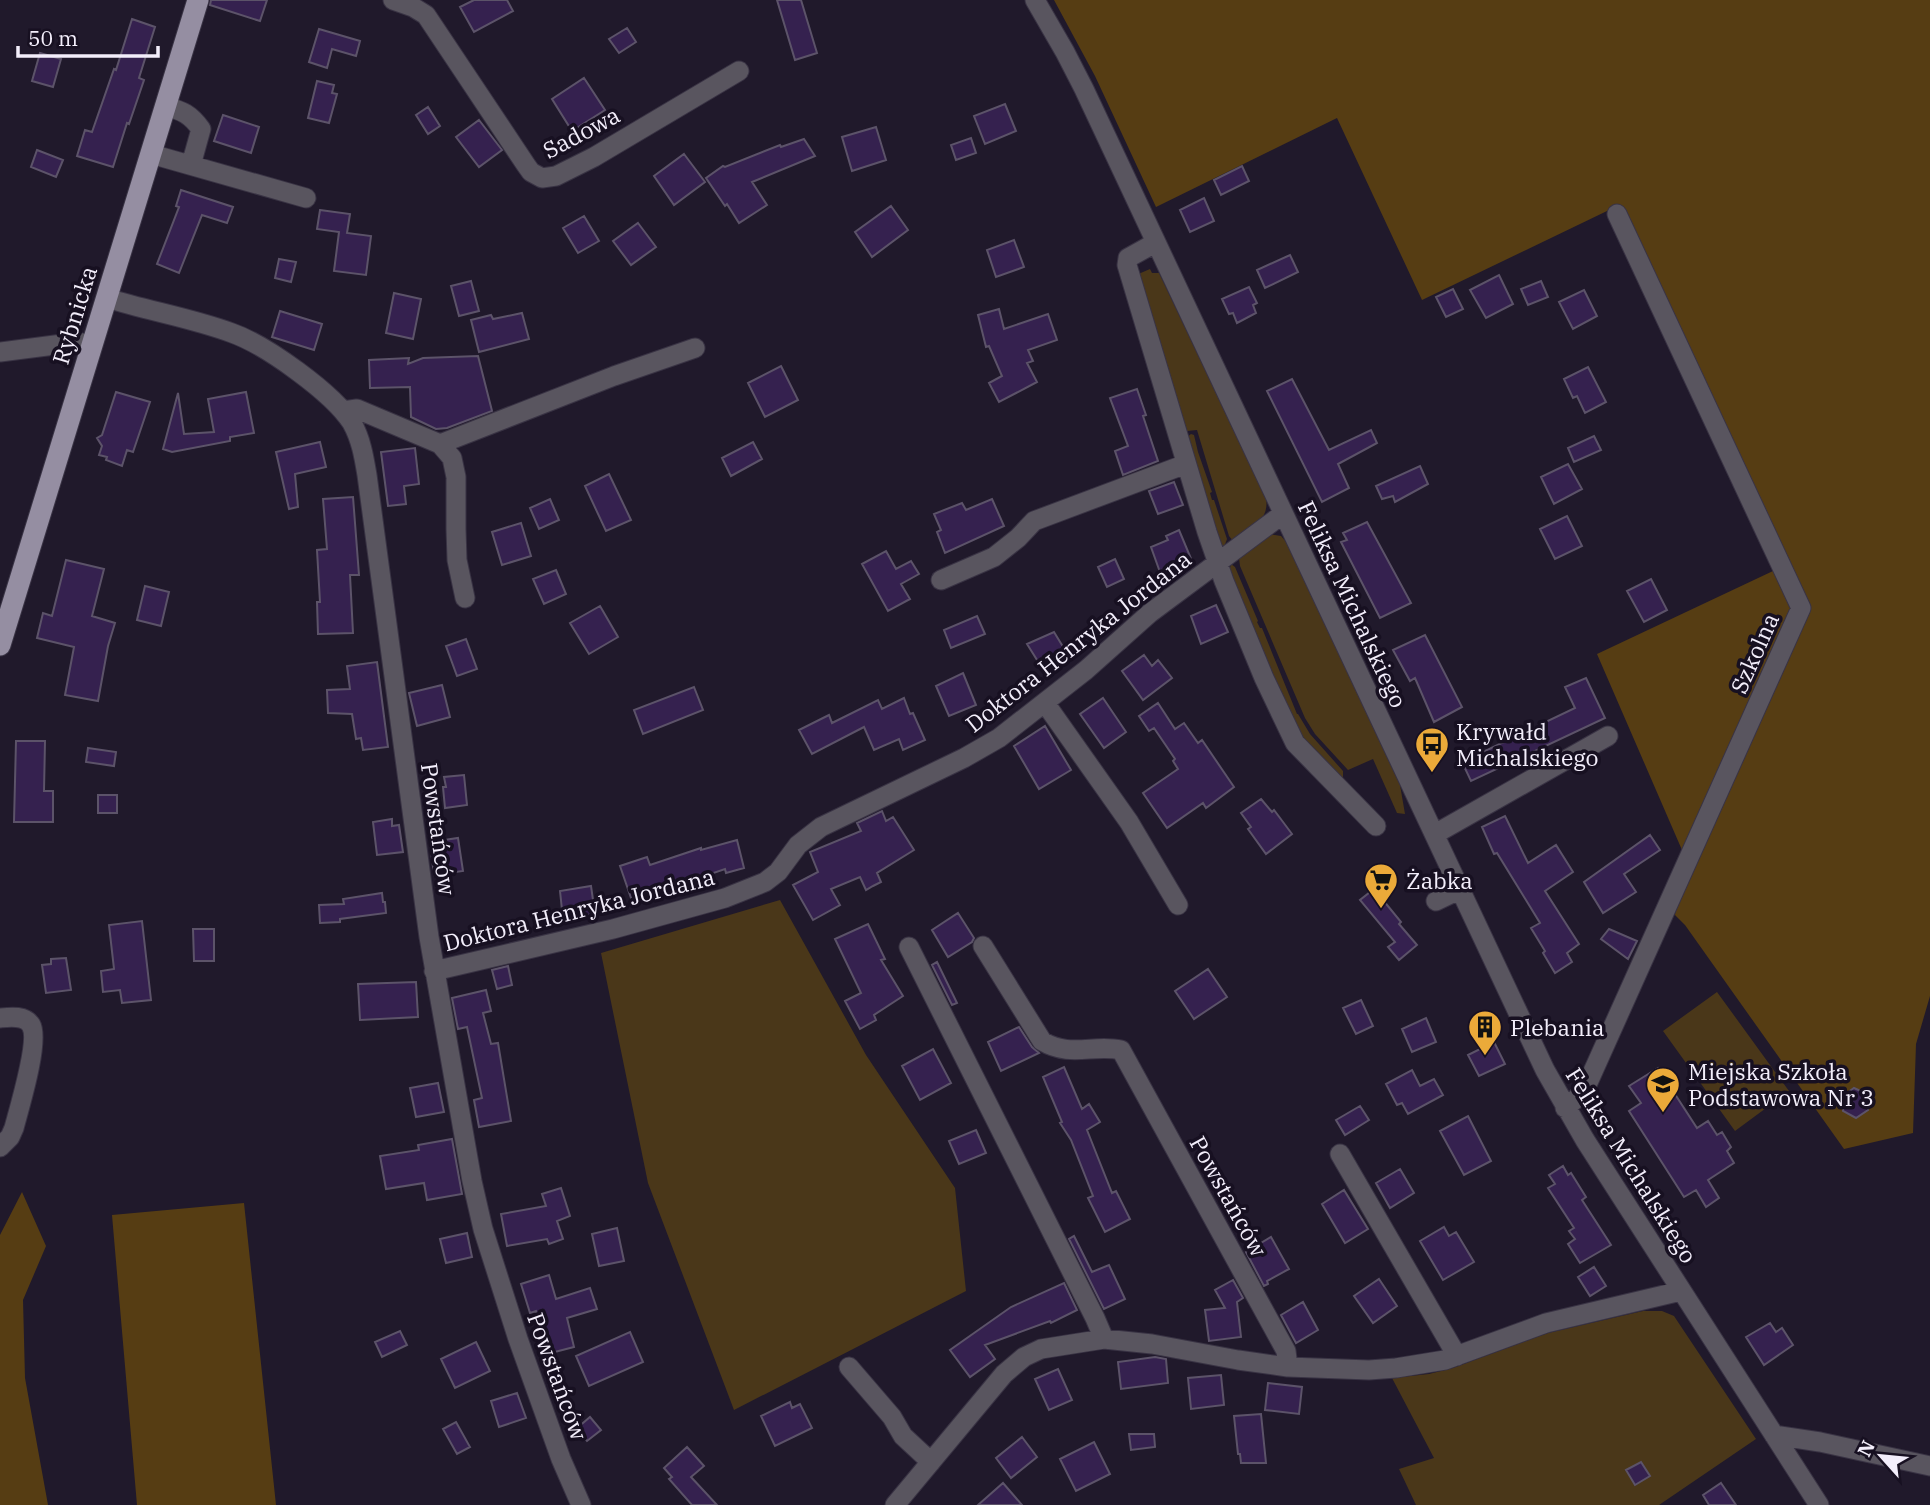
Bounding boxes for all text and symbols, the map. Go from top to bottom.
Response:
scale bar [18,14,158,58]
text: 50 m [28,24,78,52]
street label: Sadowa [537,99,625,165]
street label: Rybnicka [45,262,103,368]
street label: Feliksa Michalskiego [1292,496,1414,712]
street label: Doktora Henryka Jordana [959,543,1197,739]
street label: Szkolna [1723,608,1785,698]
place label: Krywałd Michalskiego [1456,716,1599,772]
bus stop icon: Krywałd Michalskiego [1413,725,1451,774]
street label: Powstańców [415,761,463,897]
street label: Doktora Henryka Jordana [440,861,718,957]
supermarket icon: Żabka [1362,861,1400,910]
place label: Żabka [1406,865,1473,895]
building icon: Plebania [1466,1008,1504,1057]
place label: Plebania [1510,1012,1605,1042]
place label: Miejska Szkoła Podstawowa Nr 3 [1688,1056,1874,1112]
street label: Feliksa Michalskiego [1560,1062,1704,1268]
school or university icon: Miejska Szkoła Podstawowa Nr 3 [1644,1065,1682,1114]
street label: Powstańców [1184,1130,1274,1262]
street label: Powstańców [521,1308,595,1444]
north arrow [1846,1421,1916,1491]
text: N [1852,1436,1880,1460]

